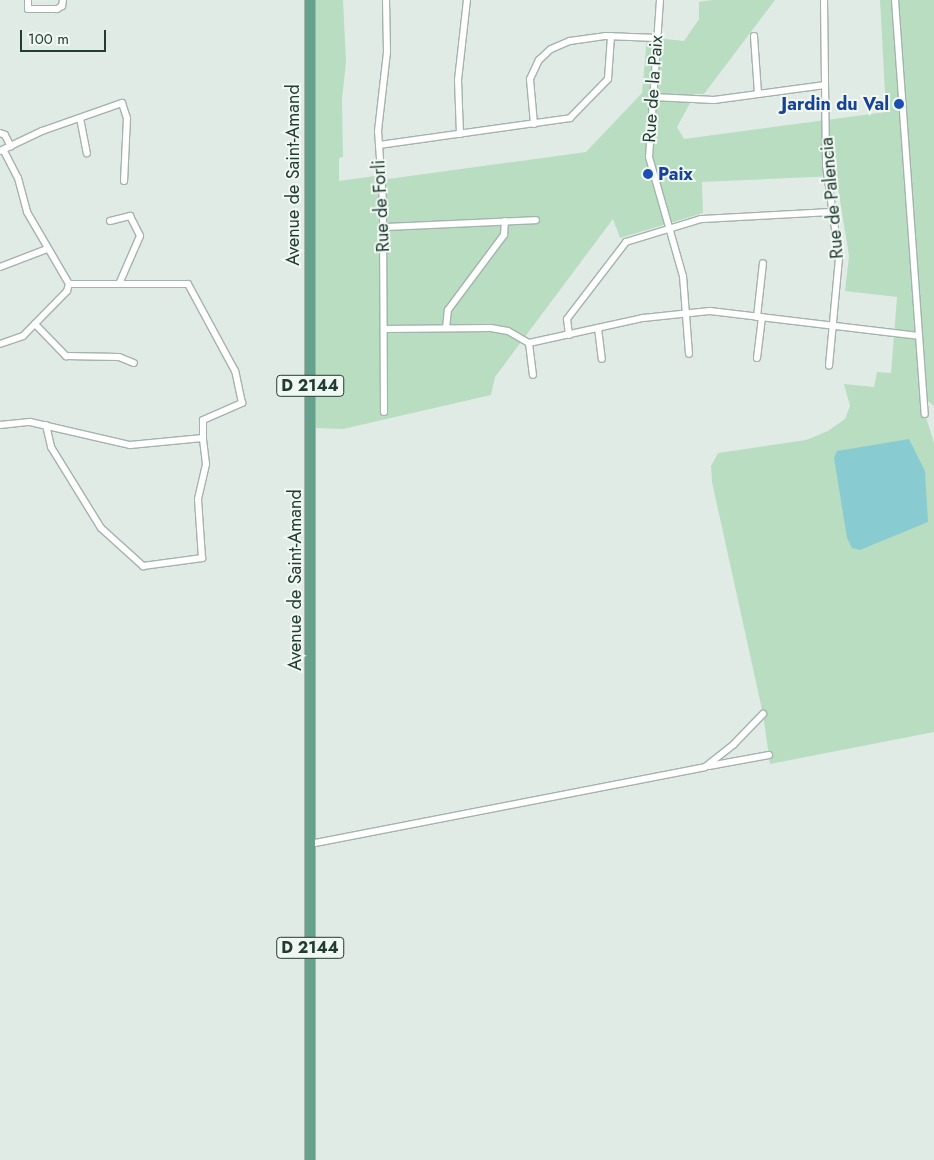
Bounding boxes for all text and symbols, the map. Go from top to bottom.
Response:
scale bar [22,20,109,52]
text: 100 m [28,28,69,50]
street label: Rue de la Paix [638,35,668,143]
street label: Avenue de Saint-Amand [282,84,304,266]
place label: Jardin du Val [781,93,889,115]
marker: Jardin du Val [893,98,905,110]
street label: Rue de Palencia [816,136,848,260]
street label: Rue de Forli [368,159,394,253]
place label: Paix [658,163,693,185]
marker: Paix [642,168,654,180]
road number: D 2144 [275,372,345,400]
street label: Avenue de Saint-Amand [284,489,306,671]
road number: D 2144 [275,934,345,961]

